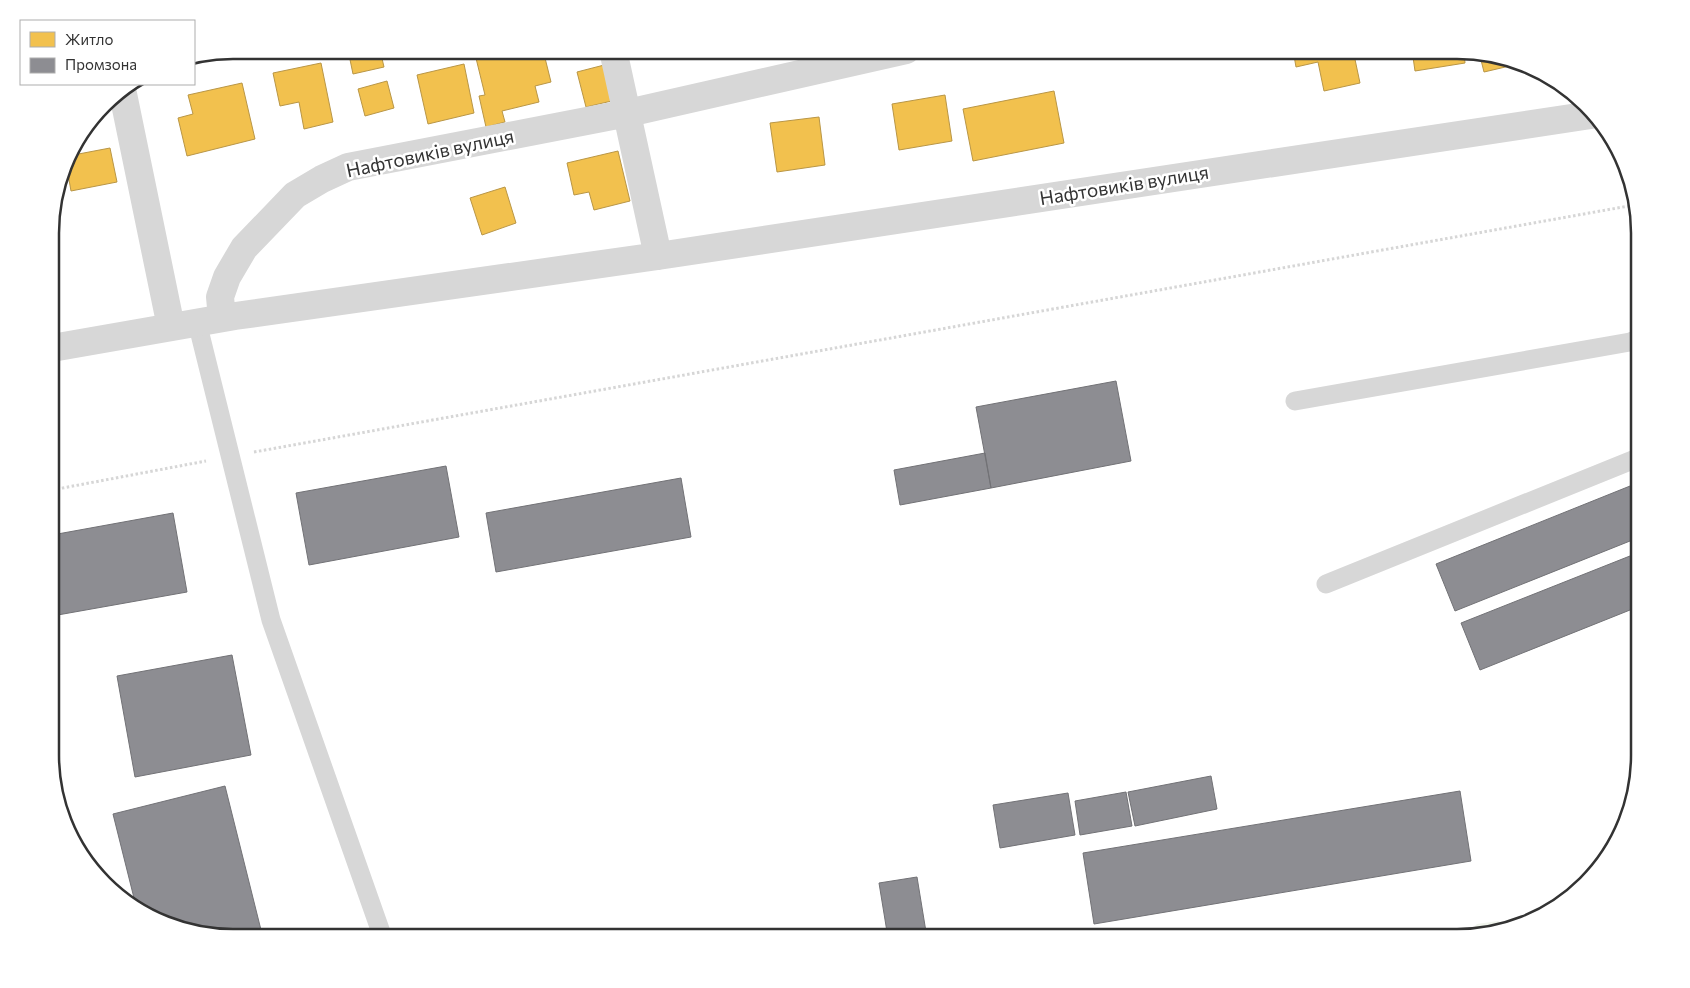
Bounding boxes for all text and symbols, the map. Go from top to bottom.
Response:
legend [20,20,195,85]
text: Житло [65,30,113,48]
text: Промзона [65,55,137,73]
street label: Нафтовиків вулиця [344,123,516,182]
street label: Нафтовиків вулиця [1038,160,1210,209]

